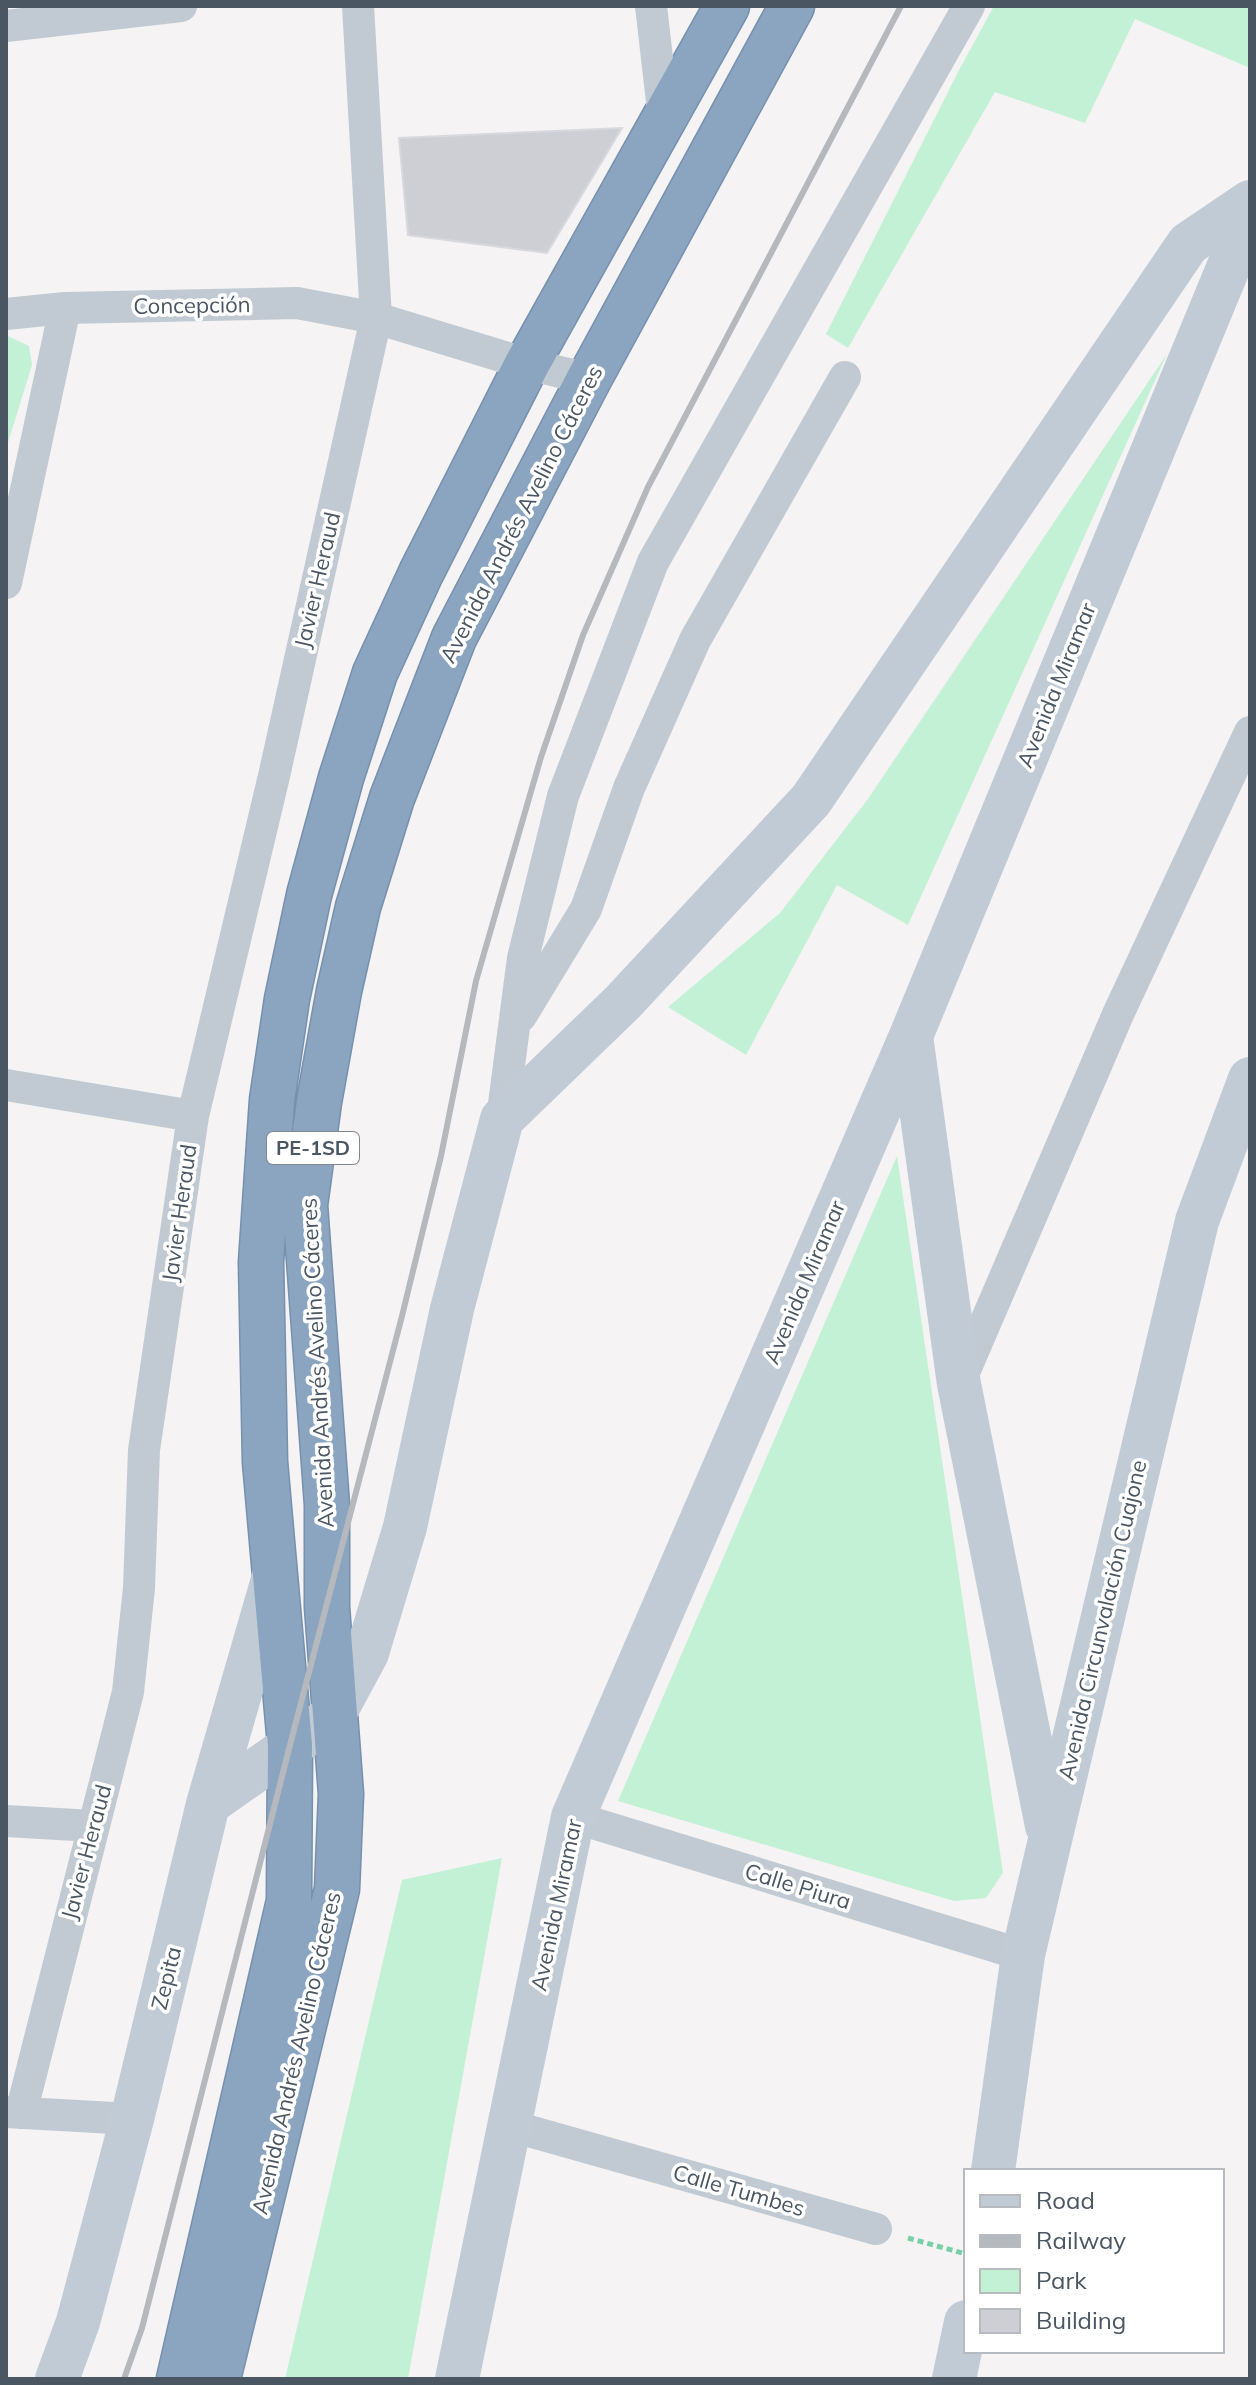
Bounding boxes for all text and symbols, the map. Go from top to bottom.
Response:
street label: Concepción [133,290,251,320]
street label: Avenida Andrés Avelino Cáceres [434,360,608,668]
street label: Javier Heraud [288,509,346,651]
street label: Avenida Miramar [1010,599,1102,771]
road number: PE-1SD [267,1132,359,1164]
street label: Javier Heraud [155,1142,203,1284]
street label: Avenida Miramar [757,1196,851,1368]
street label: Avenida Andrés Avelino Cáceres [294,1197,340,1529]
street label: Avenida Circunvalación Cuajone [1052,1457,1152,1783]
street label: Javier Heraud [55,1781,117,1923]
street label: Avenida Miramar [524,1816,588,1994]
street label: Calle Piura [742,1857,854,1915]
street label: Avenida Andrés Avelino Cáceres [245,1889,347,2217]
street label: Zepita [145,1944,187,2012]
street label: Calle Tumbes [670,2158,808,2222]
legend [964,2169,1224,2353]
text: Road [1036,2185,1095,2215]
text: Railway [1036,2225,1126,2255]
text: Park [1036,2265,1087,2295]
text: Building [1036,2305,1126,2335]

